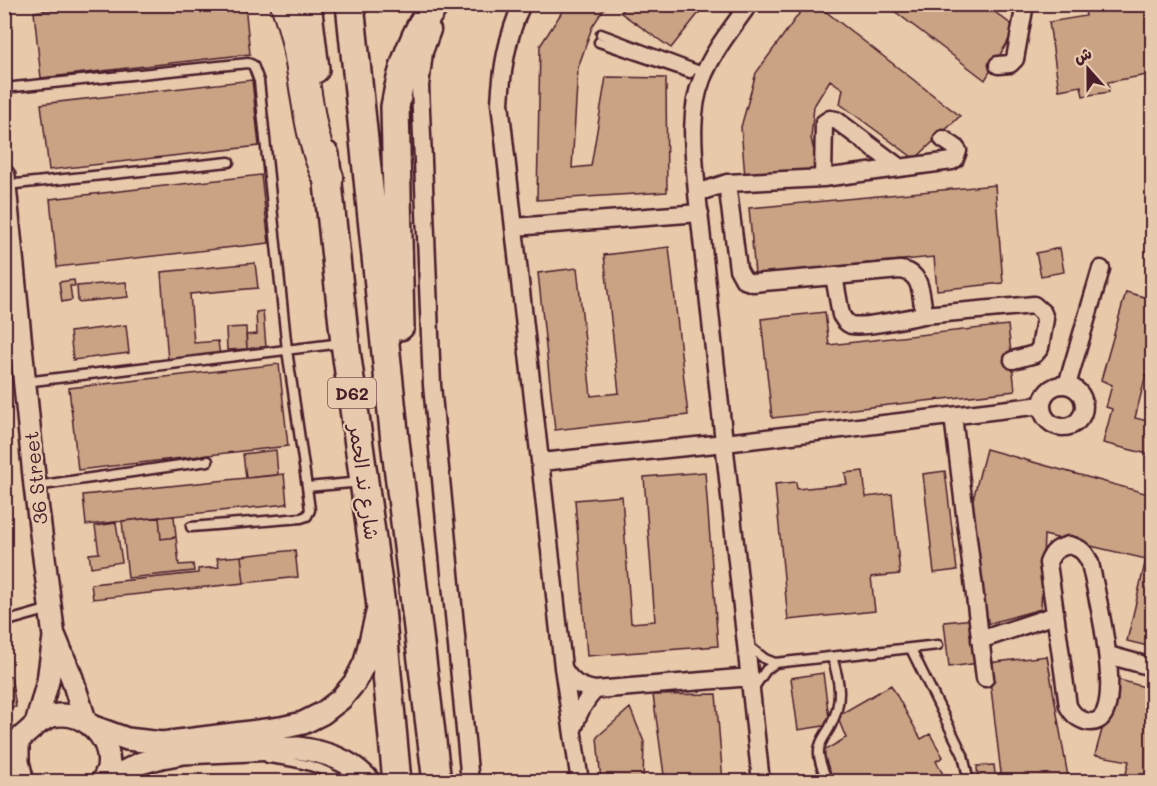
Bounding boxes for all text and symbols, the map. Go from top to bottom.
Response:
north arrow [1058,39,1118,99]
text: ش [1070,42,1094,67]
road number: D62 [328,378,376,408]
street label: شارع ند الحمر [342,421,386,542]
street label: 36 Street [17,430,53,526]

